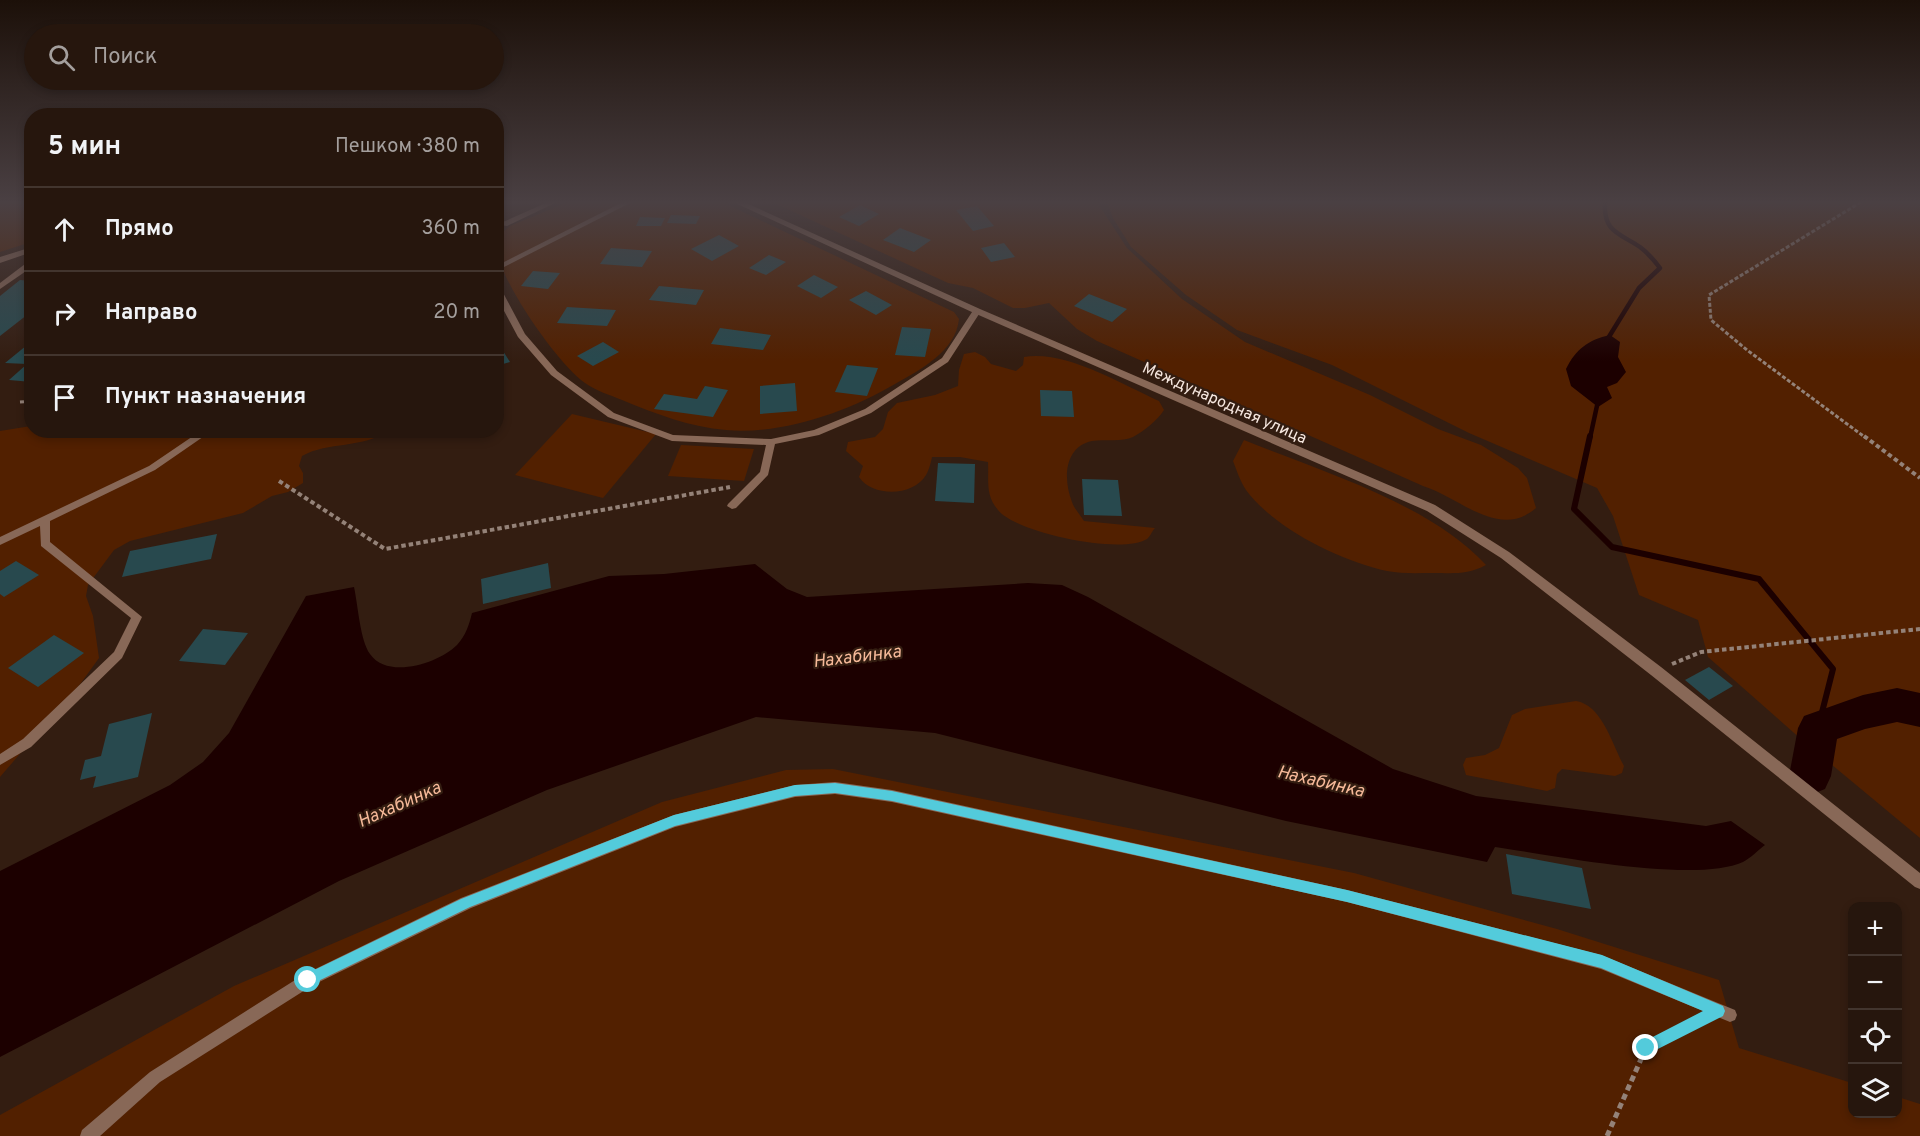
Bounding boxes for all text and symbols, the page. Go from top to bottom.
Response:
search box [24,24,504,90]
icon: search [45,41,78,74]
text: Поиск [93,44,157,71]
text: 5 мин [48,131,121,164]
text: Пешком · 380 m [335,134,480,160]
icon: ahead [48,213,81,246]
text: Прямо [105,216,174,243]
text: 360 m [422,216,480,242]
icon: right [48,297,81,330]
text: Направо [105,300,197,327]
text: 20 m [433,300,480,326]
street label: Международная улица [1139,358,1310,449]
icon: arrive [48,381,81,414]
text: Пункт назначения [105,384,306,411]
water label: Нахабинка [812,641,903,674]
water label: Нахабинка [1275,761,1367,804]
water label: Нахабинка [354,777,445,834]
map controls [1848,902,1902,1118]
button: + [1848,902,1902,956]
button: − [1848,956,1902,1010]
route start [294,966,320,992]
button: locate [1848,1010,1902,1064]
route end [1632,1034,1658,1060]
button: layers [1848,1064,1902,1118]

